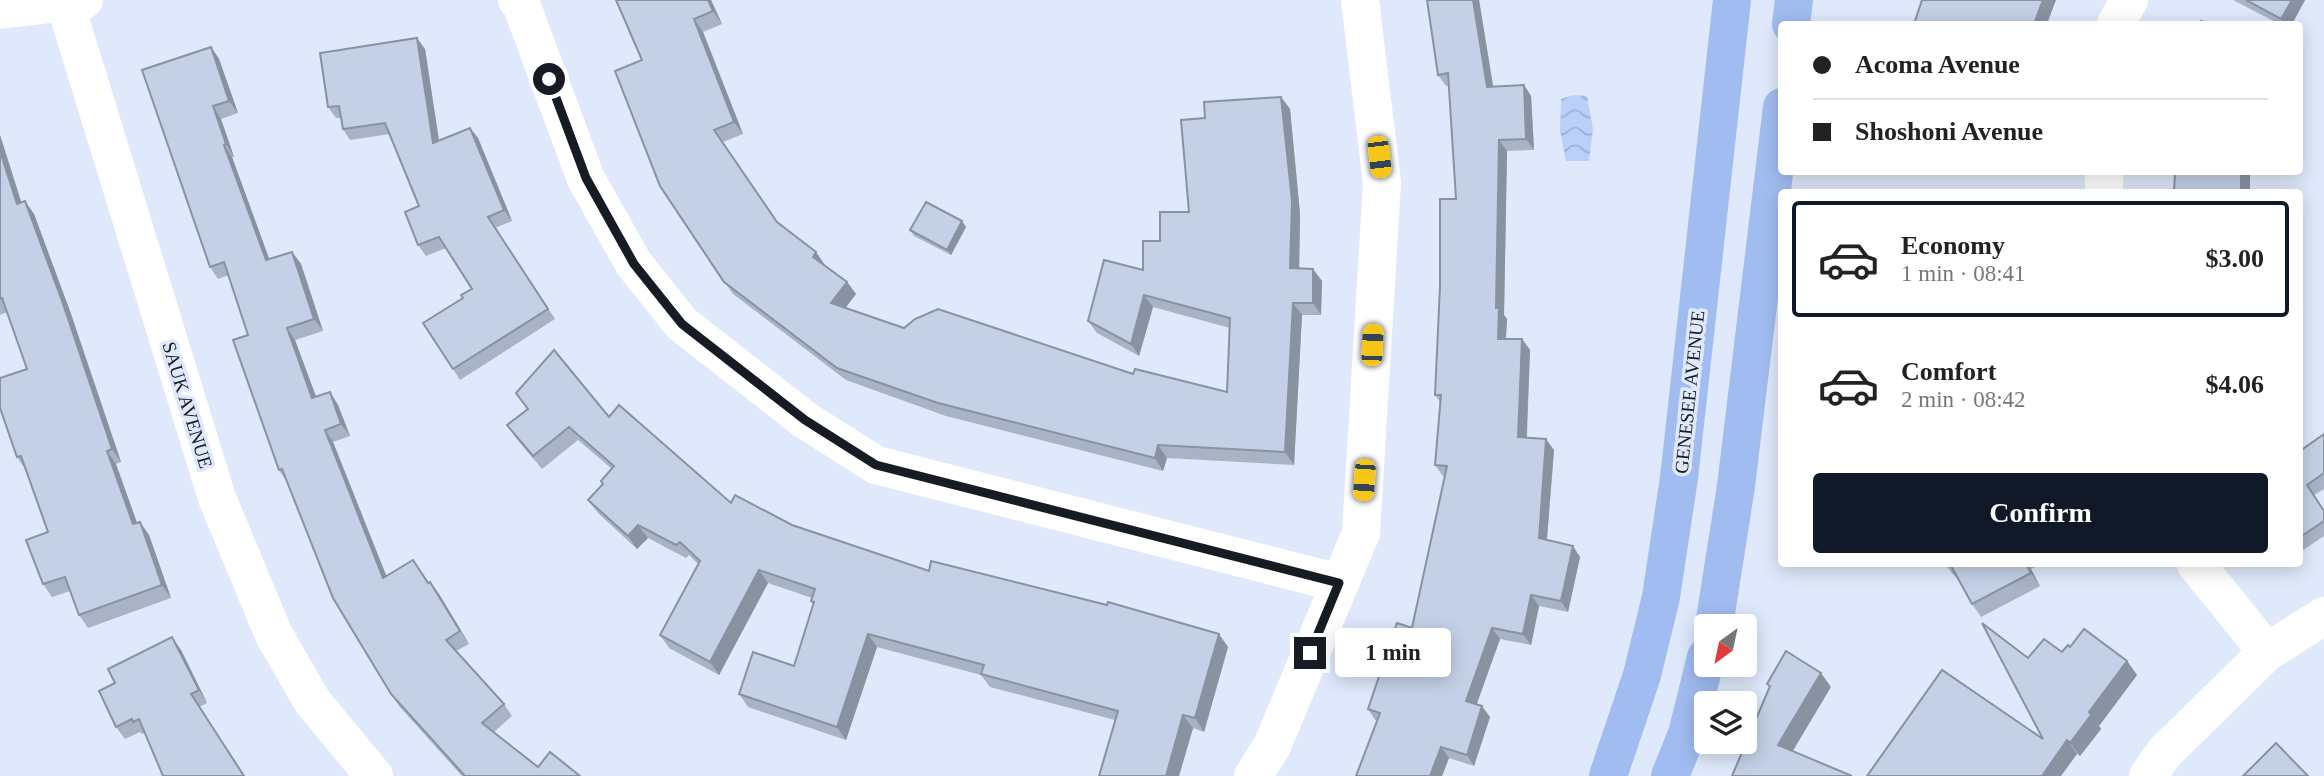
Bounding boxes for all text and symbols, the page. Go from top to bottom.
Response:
text: Acoma Avenue [1855,50,2020,79]
route start [533,63,565,95]
text: Shoshoni Avenue [1855,117,2043,146]
car [1367,135,1392,179]
icon: car [1817,228,1880,291]
text: Economy [1901,231,2005,260]
text: $3.00 [2206,244,2264,273]
text: 1 min · 08:41 [1901,261,2026,286]
street label: GENESEE AVENUE [1670,310,1709,475]
car [1361,323,1384,367]
street label: SAUK AVENUE [158,339,217,471]
icon: car [1817,354,1880,417]
text: Comfort [1901,357,1996,386]
text: $4.06 [2206,370,2264,399]
text: 2 min · 08:42 [1901,387,2026,412]
car [1353,458,1376,502]
button: Confirm [1813,473,2268,553]
north arrow [1694,614,1757,677]
map controls [1694,614,1757,754]
callout: 1 min [1334,628,1450,678]
route end [1294,637,1326,669]
text: 1 min [1365,640,1421,665]
button: layers [1694,691,1757,754]

